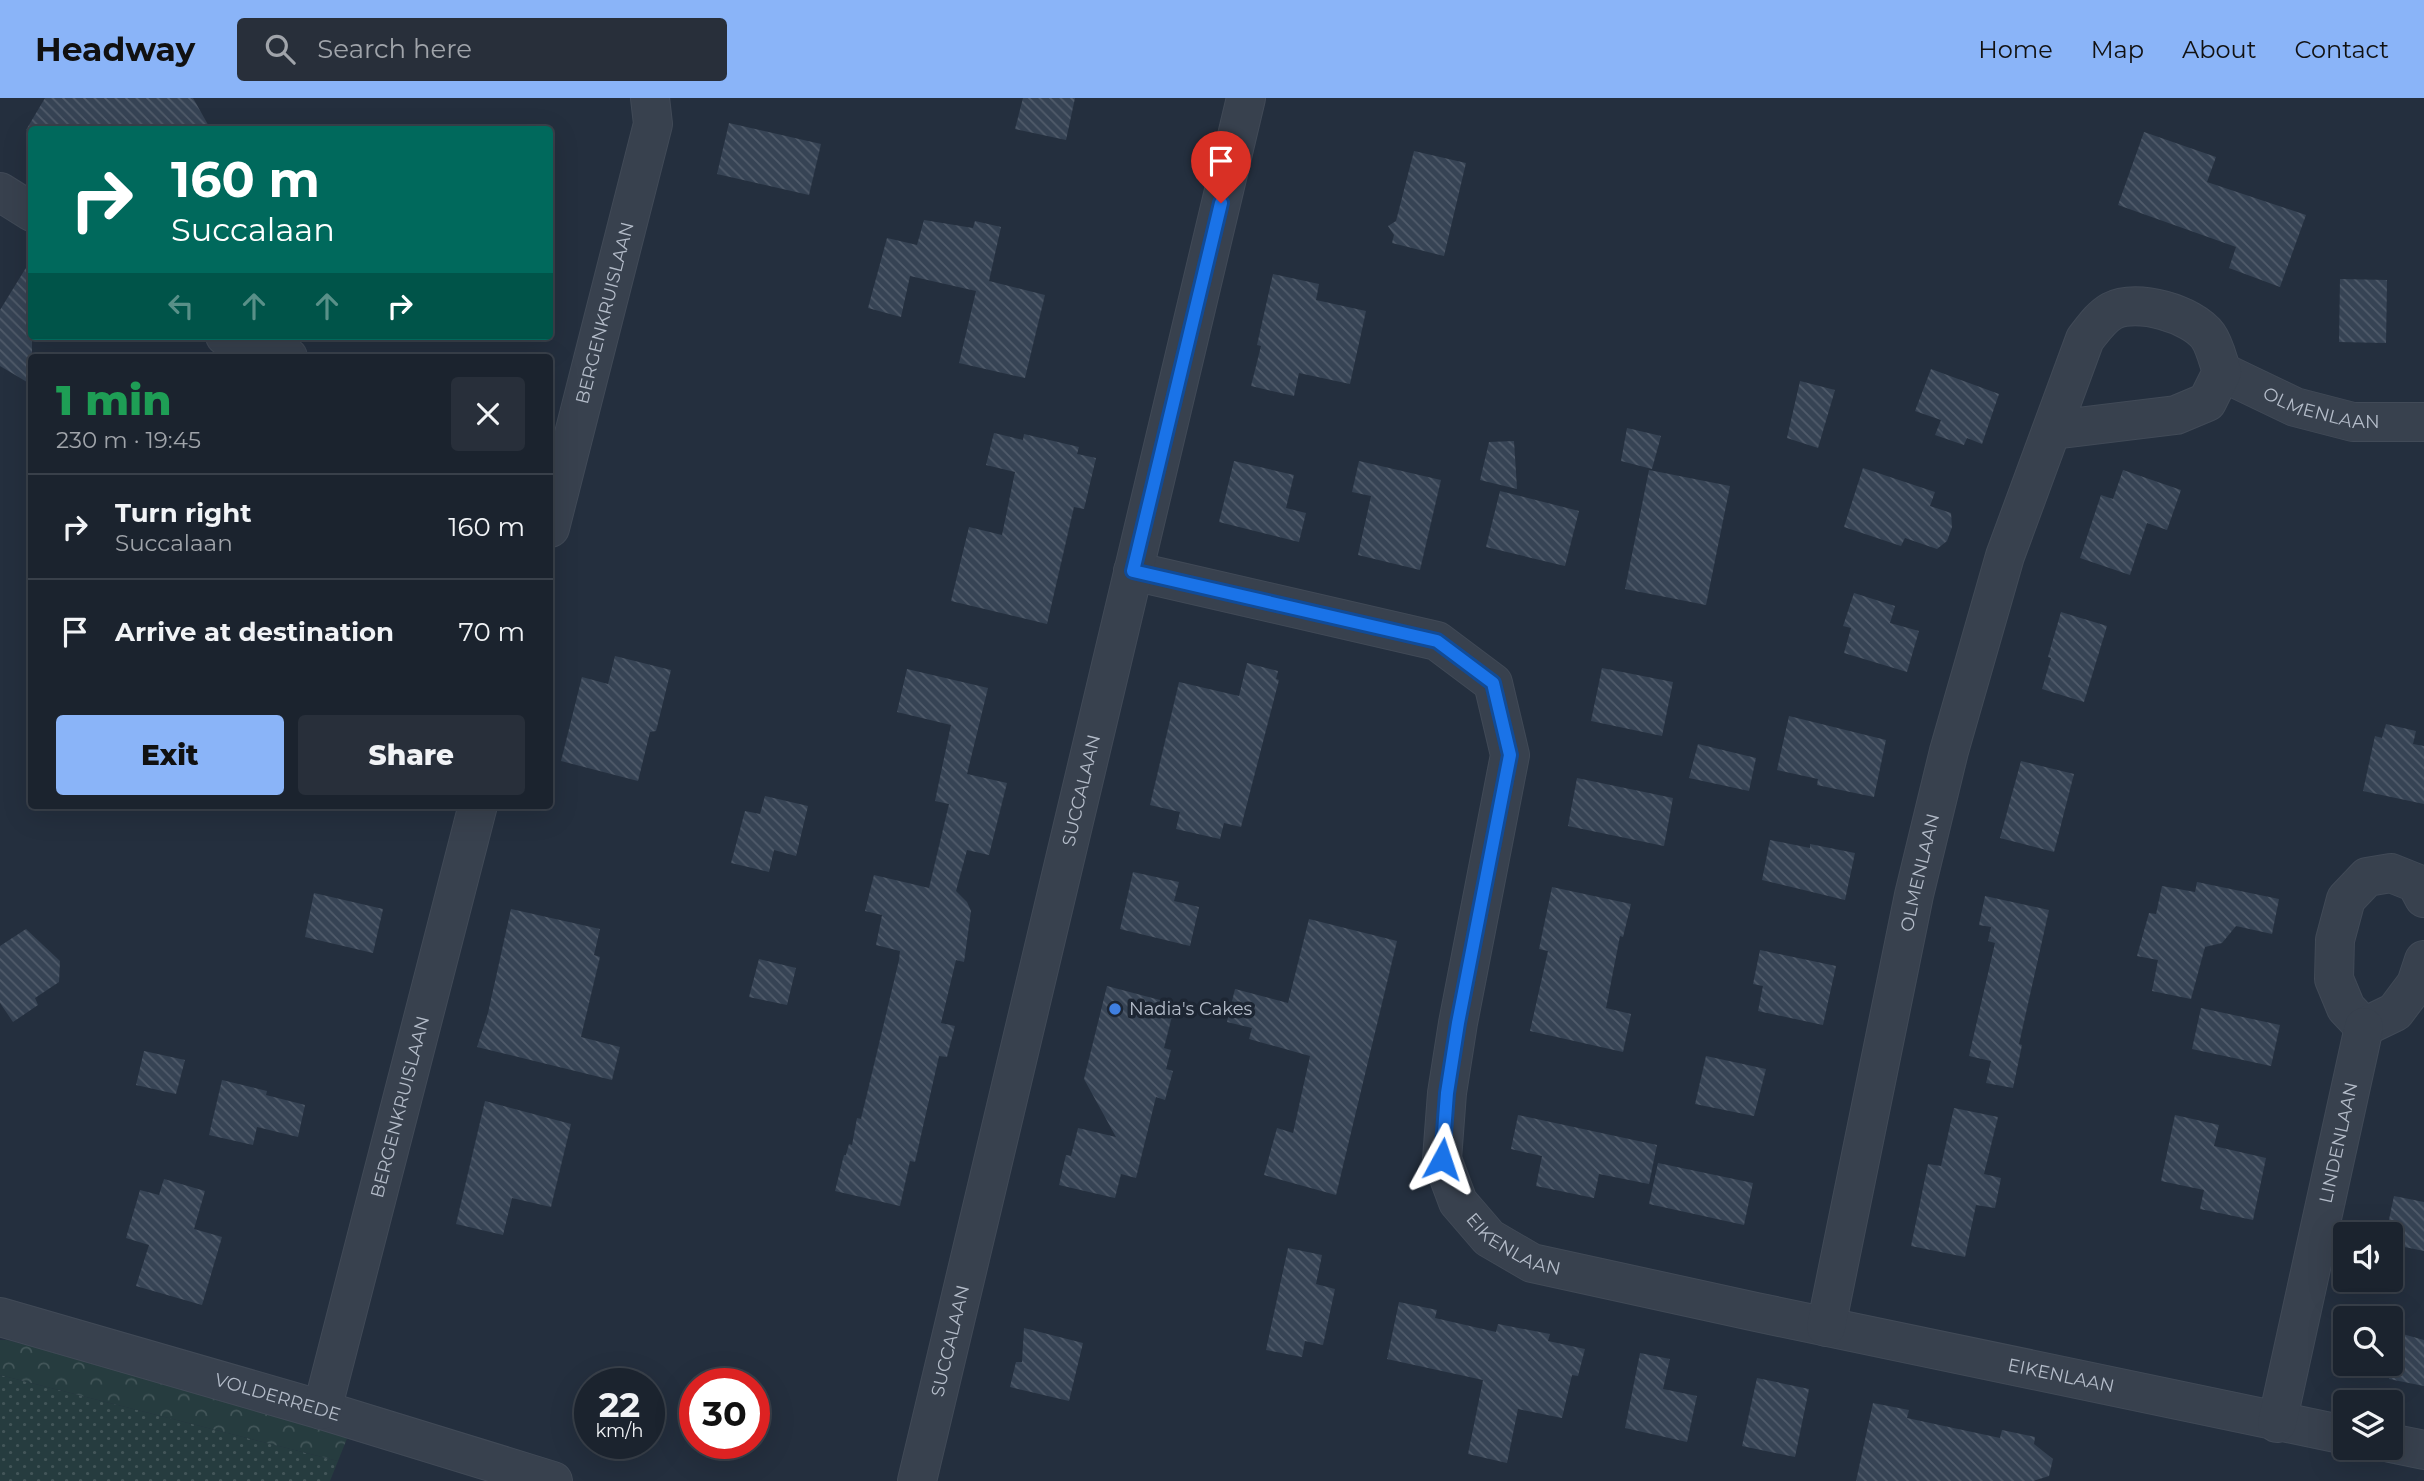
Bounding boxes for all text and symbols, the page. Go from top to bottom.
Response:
search box [237,18,727,81]
text: Headway [35,29,195,69]
icon: search [261,30,299,68]
text: Search here [317,33,472,65]
text: Home [1978,35,2053,64]
text: Map [2091,35,2144,64]
text: About [2182,35,2256,64]
text: Contact [2294,35,2389,64]
pin [1191,131,1251,203]
icon: arrive [1202,142,1240,180]
text: 160 m [171,150,320,209]
icon: right [56,154,147,245]
text: Succalaan [171,210,335,249]
street label: BERGENKRUISLAAN [571,220,639,406]
icon: left [162,287,200,325]
icon: ahead [235,287,273,325]
icon: ahead [308,287,346,325]
icon: right [381,287,419,325]
text: 1 min [56,374,172,426]
button: close [451,377,525,451]
street label: OLMENLAAN [2259,382,2380,433]
text: 230 m · 19:45 [56,426,201,454]
text: Turn right [115,497,251,529]
icon: right [56,508,94,546]
text: 160 m [448,511,525,543]
text: Succalaan [115,529,233,557]
icon: arrive [56,613,94,651]
text: Arrive at destination [115,616,394,648]
text: 70 m [459,616,525,648]
button: Exit [56,715,284,795]
button: Share [298,715,525,795]
street label: SUCCALAAN [1057,732,1105,848]
street label: OLMENLAAN [1896,811,1944,934]
place label: Nadia's Cakes [1129,998,1253,1020]
marker: Nadia's Cakes [1107,1001,1123,1017]
street label: BERGENKRUISLAAN [366,1014,434,1200]
street label: LINDENLAAN [2315,1080,2363,1205]
position arrow [1405,1122,1479,1196]
street label: EIKENLAAN [1461,1208,1563,1280]
map controls [2333,1222,2403,1460]
button: sound [2333,1222,2403,1292]
street label: SUCCALAAN [926,1283,974,1399]
button: search [2333,1306,2403,1376]
street label: EIKENLAAN [2006,1354,2116,1398]
speed limit sign: 30 [679,1368,770,1459]
street label: VOLDERREDE [212,1369,343,1426]
text: 22 [599,1383,640,1426]
button: layers [2333,1390,2403,1460]
text: km/h [595,1420,644,1442]

